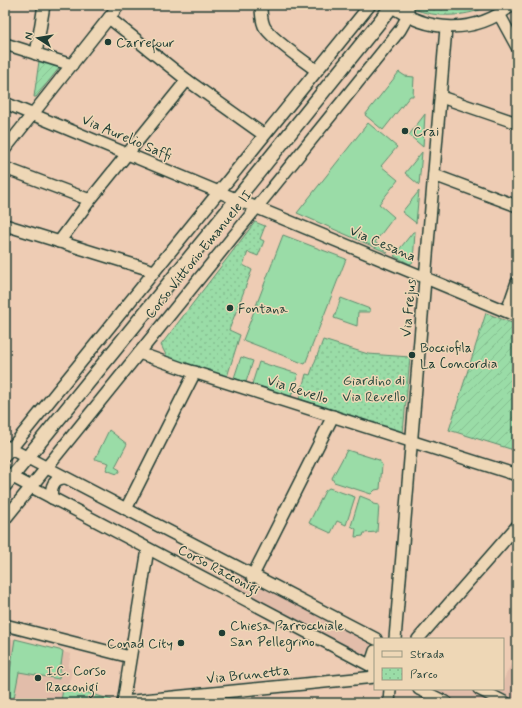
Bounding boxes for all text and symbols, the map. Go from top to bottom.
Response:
north arrow [18,18,58,58]
text: N [22,31,37,41]
place label: Carrefour [116,34,175,54]
marker: Carrefour [103,37,113,47]
street label: Via Aurelio Saffi [79,111,175,165]
place label: Crai [413,123,439,141]
marker: Crai [400,126,410,136]
street label: Corso Vittorio Emanuele II [141,187,256,323]
street label: Via Cesana [347,222,419,266]
street label: Via Frejus [397,278,421,338]
place label: Fontana [238,300,288,318]
marker: Fontana [225,303,235,313]
place label: Bocciofila La Concordia [420,339,498,373]
marker: Bocciofila La Concordia [407,350,417,360]
street label: Via Revello [265,372,331,408]
park label: Giardino di Via Revello [342,372,406,406]
street label: Corso Racconigi [174,541,263,601]
place label: Chiesa Parrocchiale San Pellegrino [230,617,345,652]
marker: Chiesa Parrocchiale San Pellegrino [217,628,227,638]
place label: Conad City [107,635,173,653]
marker: Conad City [176,638,186,648]
legend [374,638,504,690]
text: Strada [410,647,444,663]
place label: I.C. Corso Racconigi [46,662,106,698]
street label: Via Brunetta [205,662,291,688]
text: Parco [410,667,438,683]
marker: I.C. Corso Racconigi [33,673,43,683]

